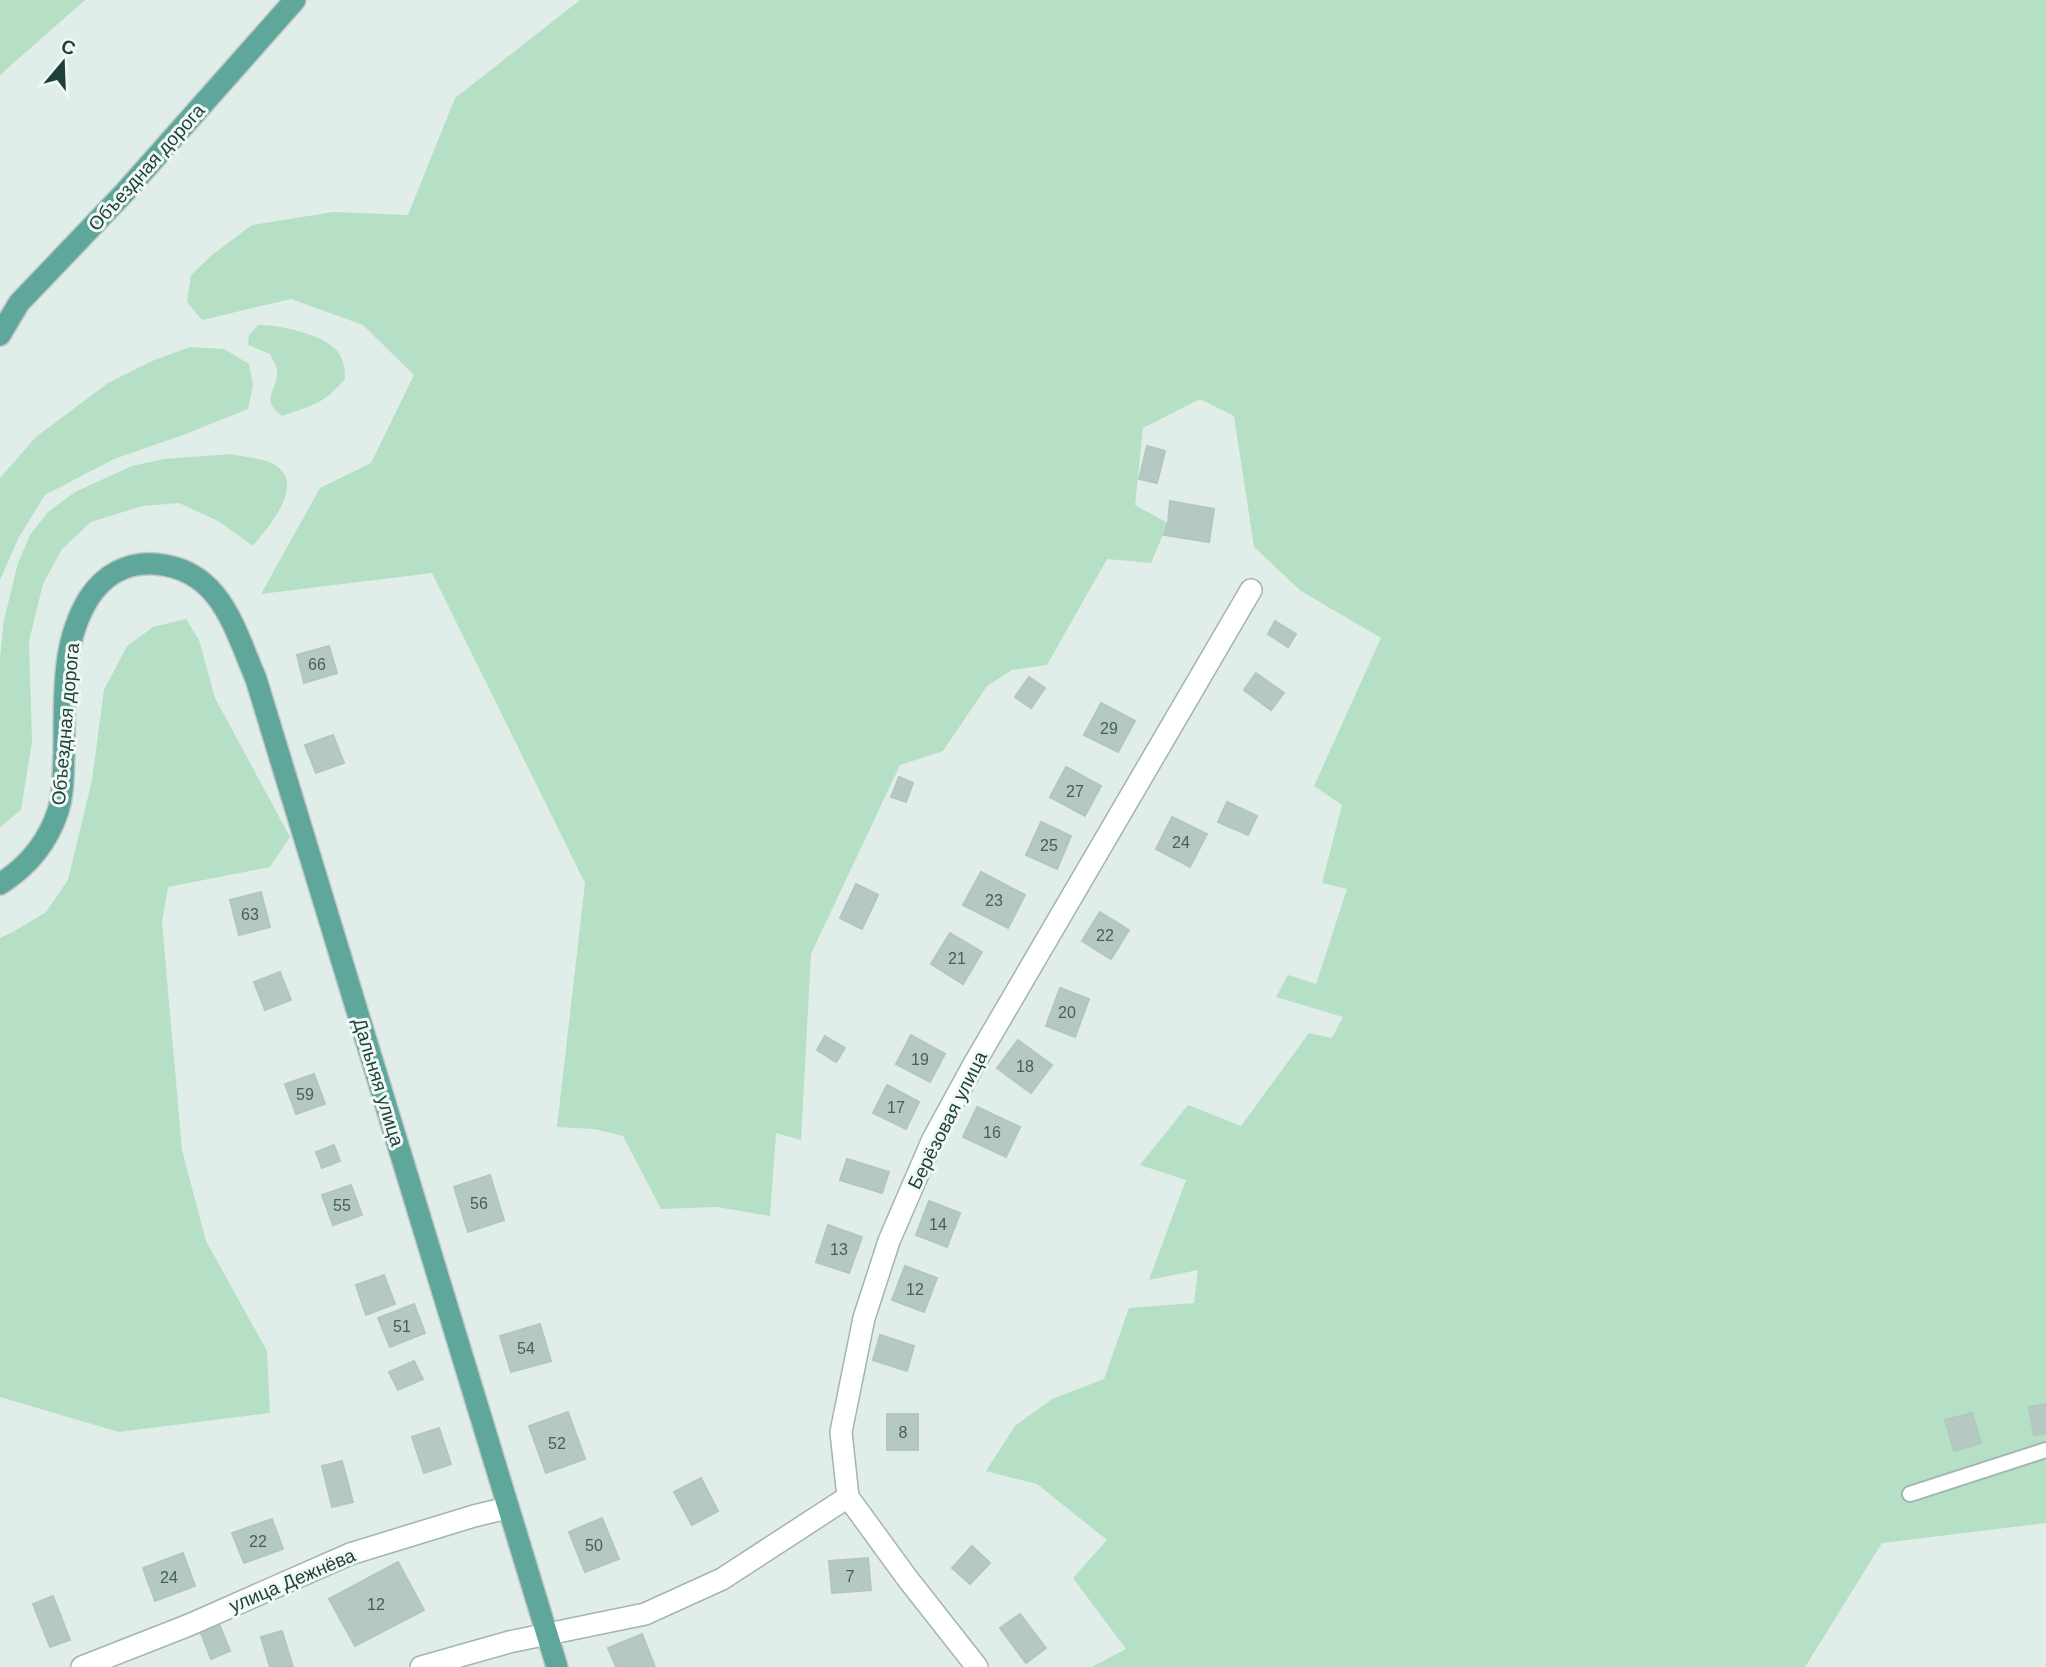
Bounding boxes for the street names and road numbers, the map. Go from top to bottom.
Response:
street label: Объездная дорога [84,99,209,235]
street label: Объездная дорога [48,642,83,806]
street label: Дальняя улица [349,1015,408,1149]
street label: Берёзовая улица [904,1048,991,1192]
street label: улица Дежнёва [226,1544,359,1616]

